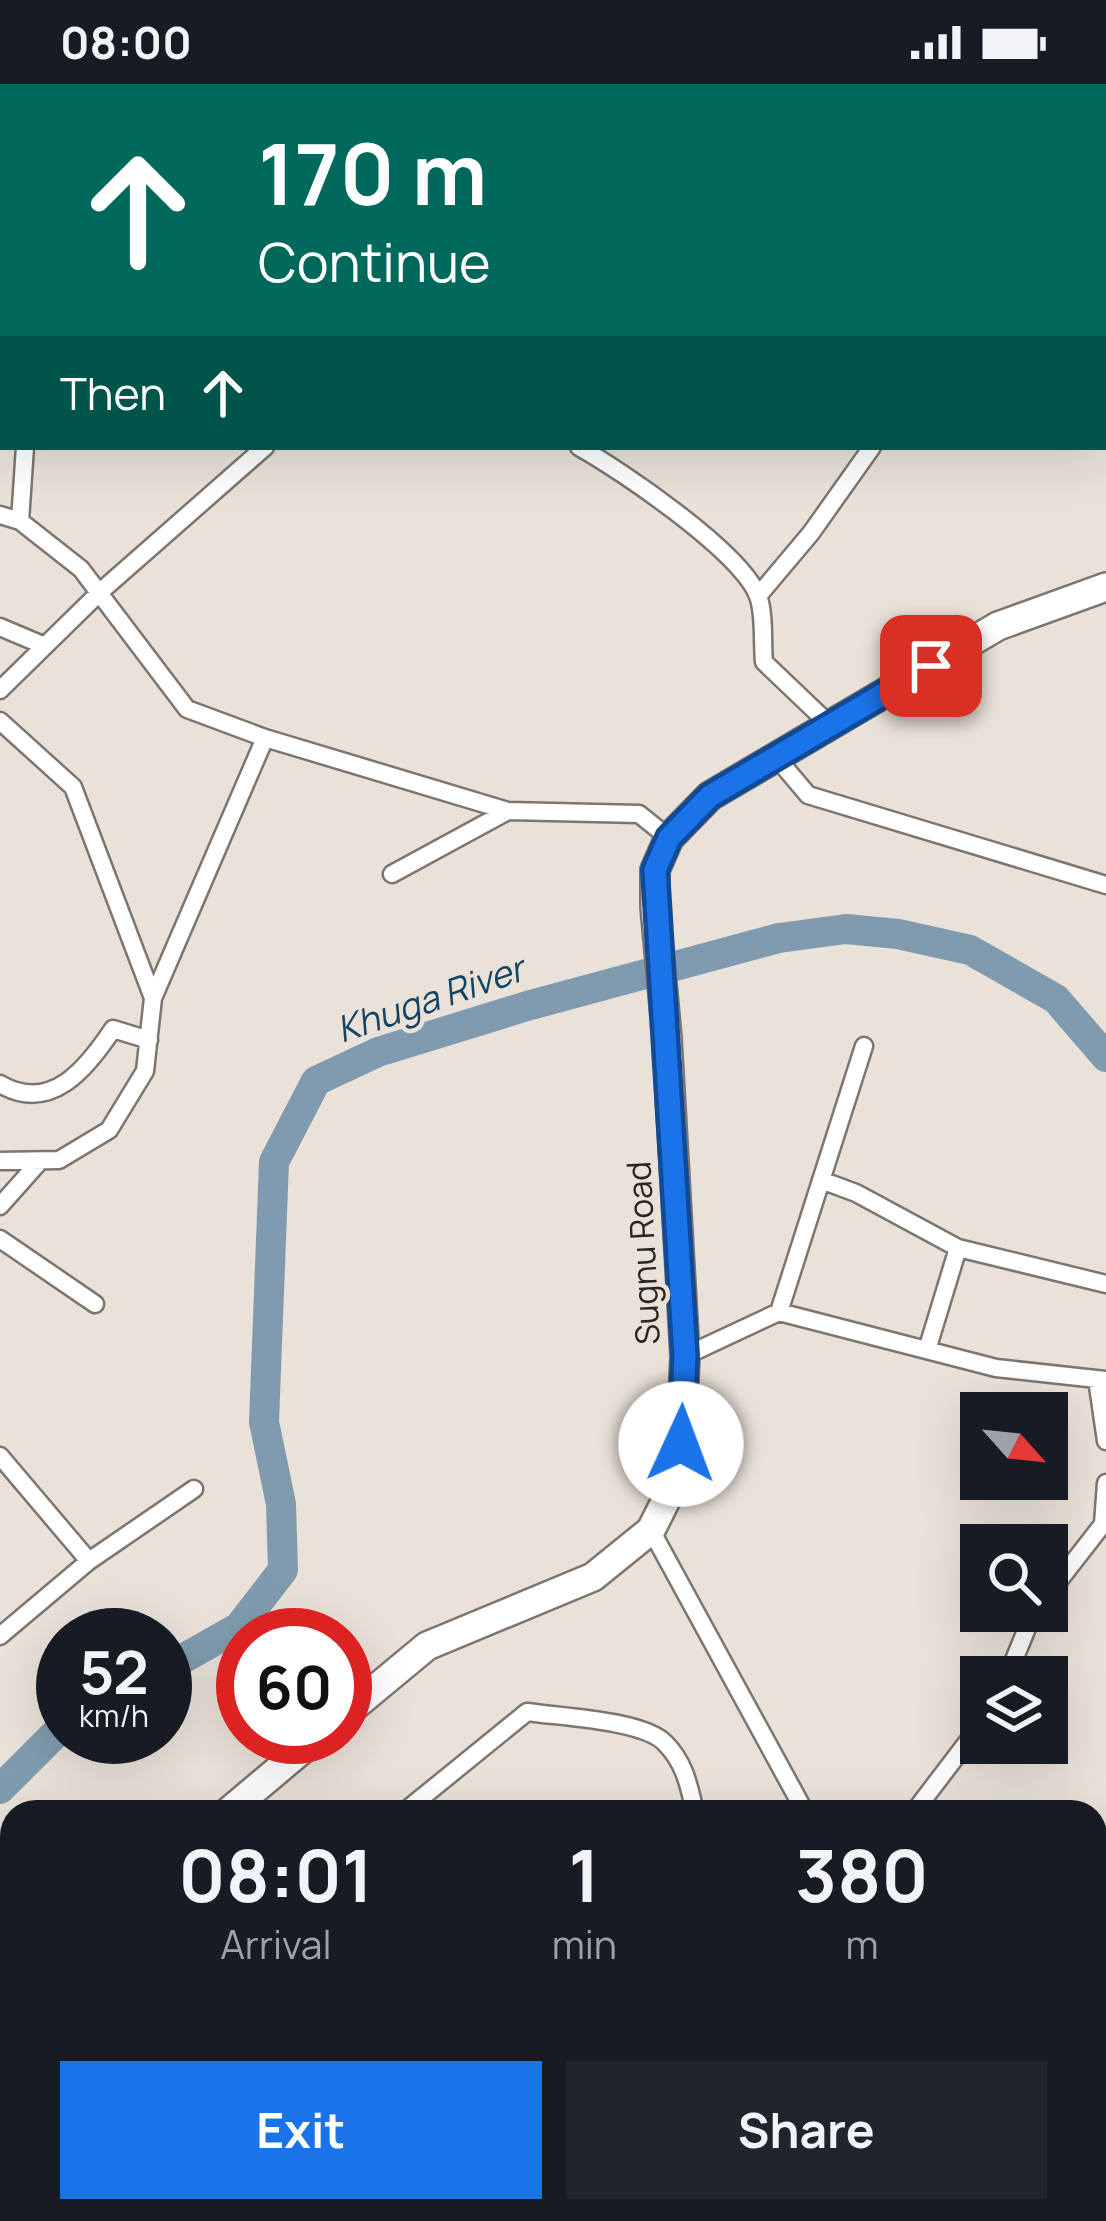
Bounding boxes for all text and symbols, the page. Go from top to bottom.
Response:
text: 08:00 [60,11,192,73]
text: 170 m [258,115,487,230]
icon: ahead [60,132,216,288]
text: Continue [258,224,491,298]
icon: ahead [190,360,256,426]
text: Then [60,362,166,424]
pin [880,615,982,717]
icon: arrive [898,633,964,699]
water label: Khuga River [330,942,534,1053]
street label: Sugnu Road [615,1160,670,1346]
position arrow [618,1381,744,1507]
north arrow [960,1392,1068,1500]
map controls [960,1392,1068,1764]
button: search [960,1524,1068,1632]
speed limit sign: 60 [216,1608,372,1764]
text: 52 [79,1630,149,1712]
button: layers [960,1656,1068,1764]
text: km/h [79,1695,149,1736]
text: 08:01 [178,1825,373,1924]
text: 1 [569,1825,600,1924]
text: 380 [795,1825,929,1924]
text: Arrival [220,1917,332,1971]
text: min [552,1917,617,1971]
text: m [845,1917,879,1971]
button: Exit [60,2061,542,2199]
button: Share [566,2061,1047,2199]

